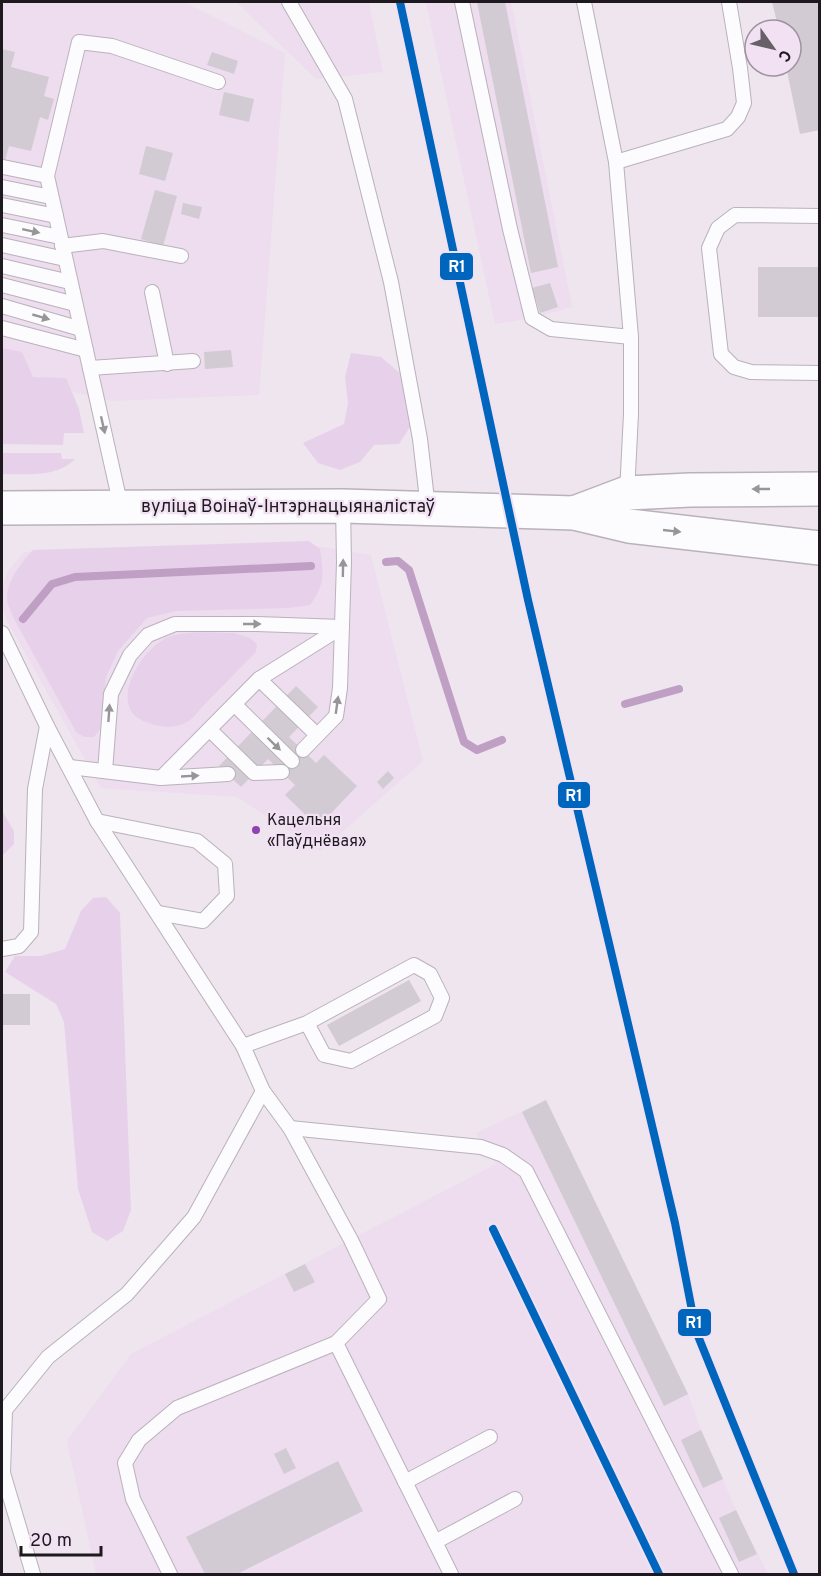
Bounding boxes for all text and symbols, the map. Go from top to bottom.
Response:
north arrow [743,18,803,78]
text: С [773,45,795,65]
one-way arrow [22,227,41,236]
line badge: R1 [439,252,474,281]
text: R1 [448,258,466,278]
one-way arrow [32,313,50,322]
one-way arrow [98,416,108,435]
one-way arrow [752,484,771,494]
street label: вуліца Воінаў-Інтэрнацыяналістаў [141,496,435,519]
one-way arrow [663,527,682,536]
one-way arrow [339,559,348,578]
one-way arrow [242,619,261,629]
one-way arrow [333,696,342,715]
one-way arrow [105,703,114,722]
one-way arrow [267,737,282,751]
one-way arrow [181,771,200,781]
line badge: R1 [557,781,591,809]
text: R1 [565,787,583,807]
place label: Кацельня «Паўднёвая» [267,811,366,852]
marker: Кацельня «Паўднёвая» [250,824,262,836]
line badge: R1 [677,1308,712,1337]
text: R1 [685,1314,703,1334]
scale bar [21,1519,100,1557]
text: 20 m [30,1530,72,1553]

